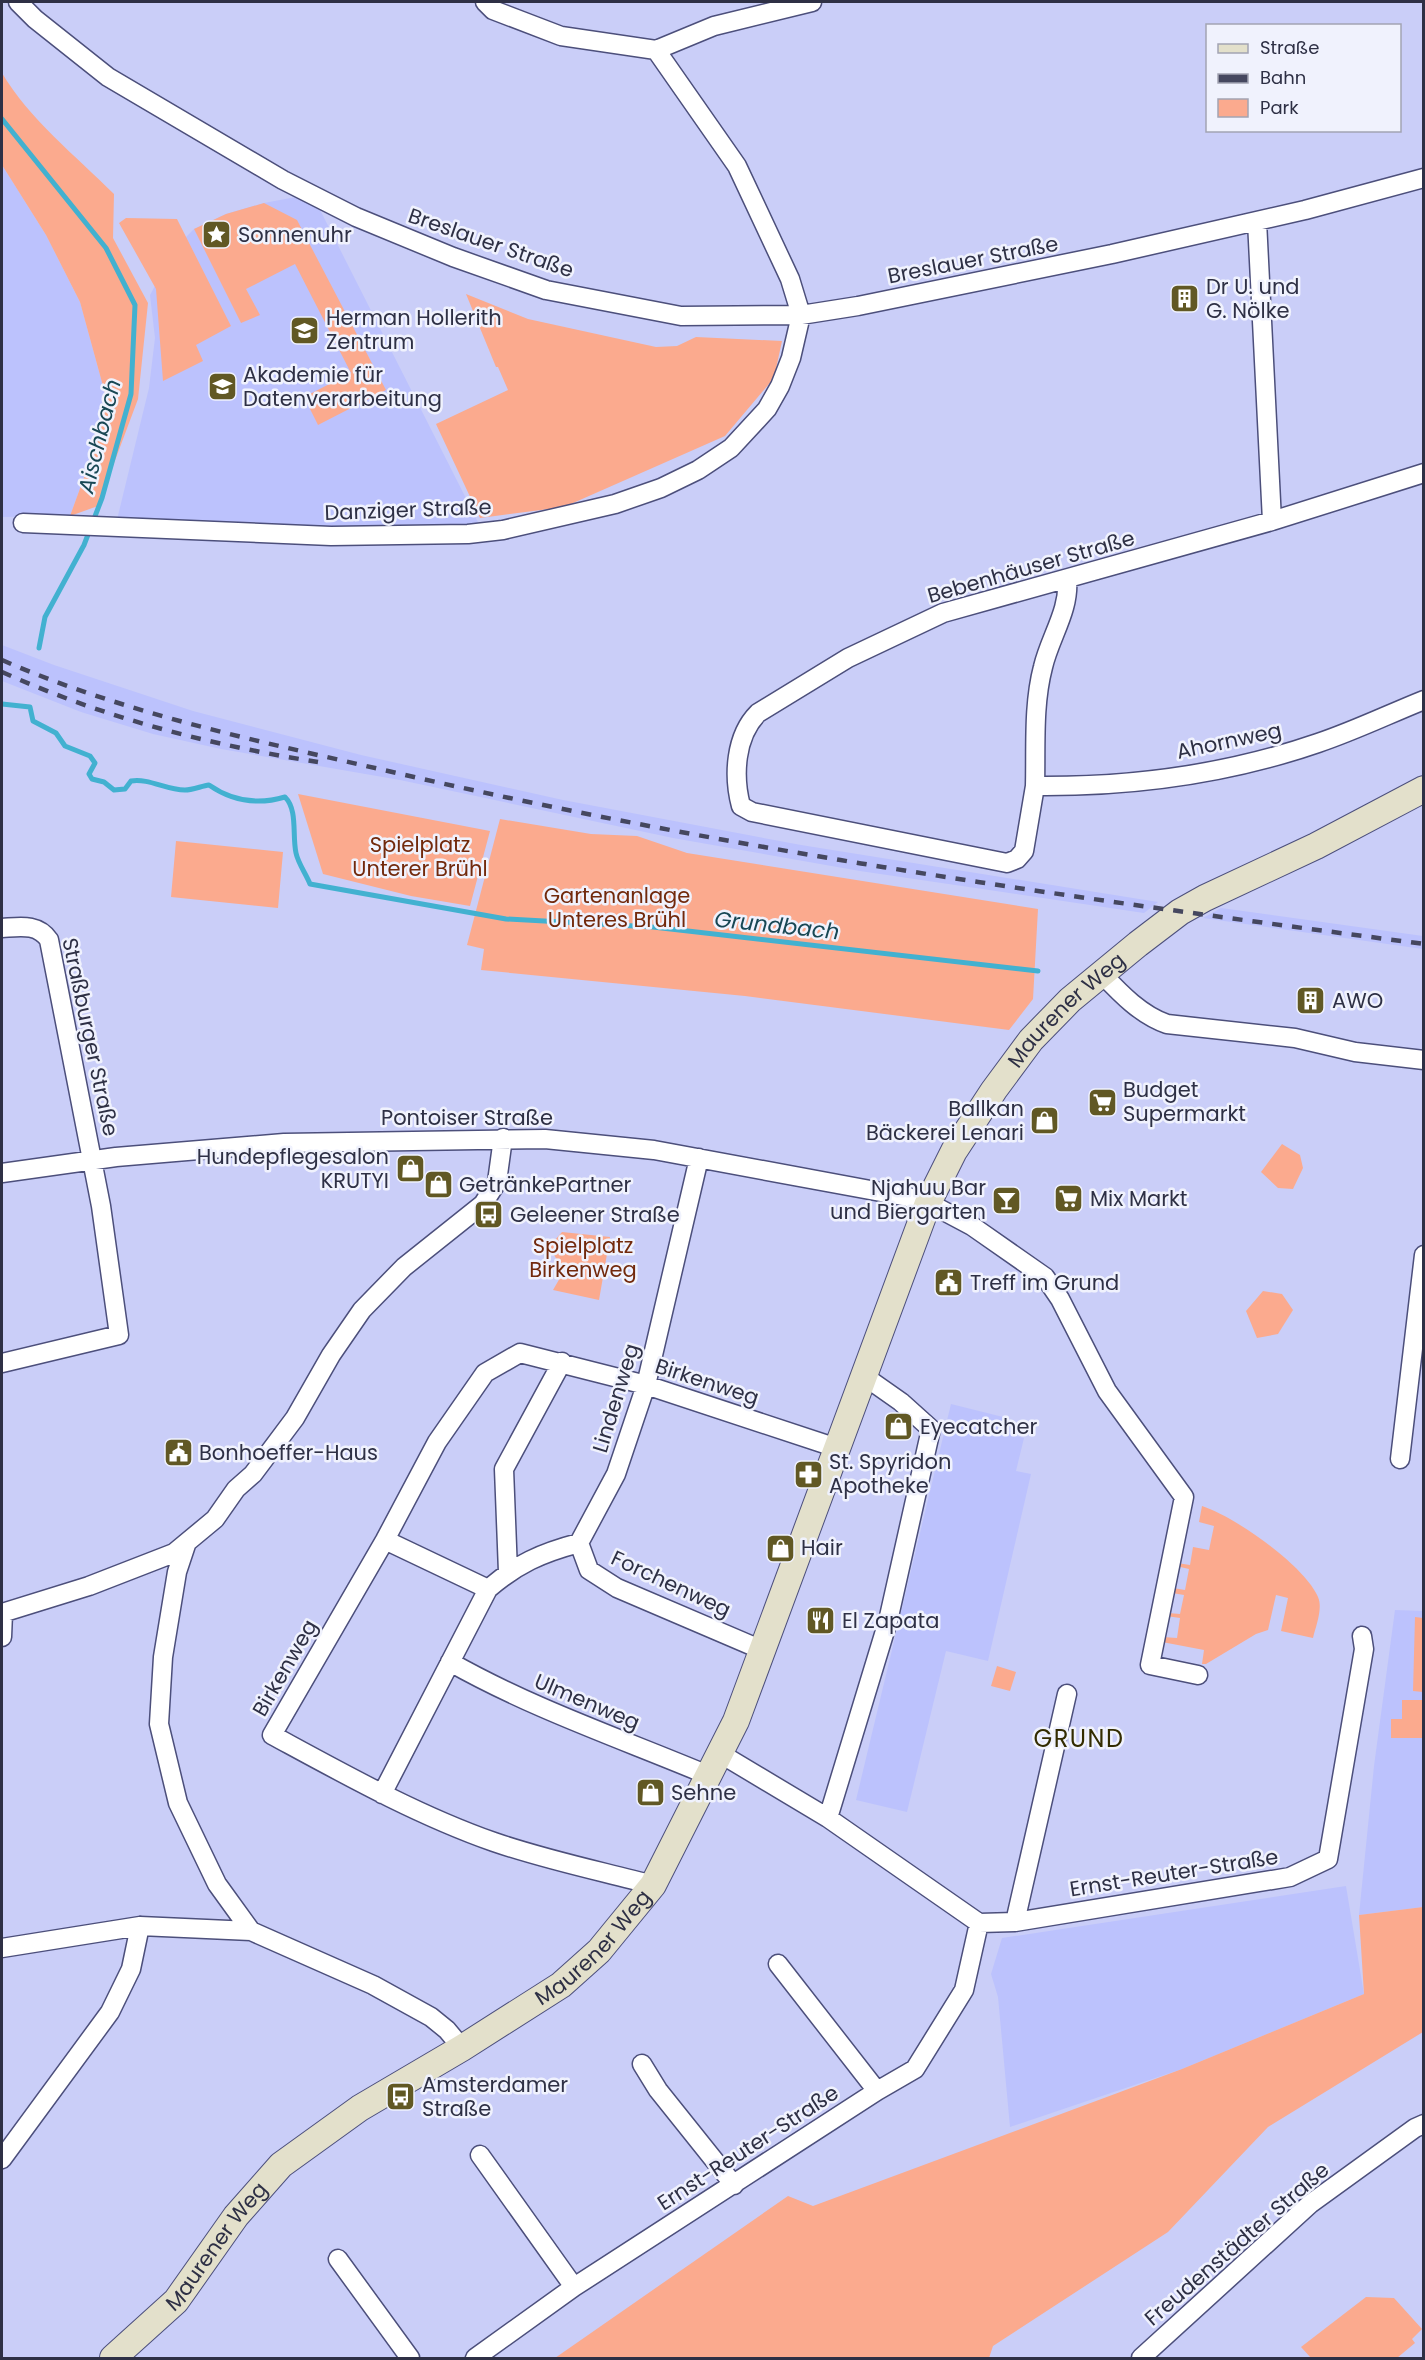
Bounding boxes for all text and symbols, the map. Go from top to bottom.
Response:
legend [1206,24,1401,132]
text: Straße [1260,35,1319,60]
text: Bahn [1260,65,1306,90]
text: Park [1260,95,1299,120]
street label: Breslauer Straße [405,201,578,284]
place icon: Sonnenuhr [201,219,233,251]
place label: Sonnenuhr [238,220,352,249]
street label: Breslauer Straße [885,229,1061,290]
place label: Dr U. und G. Nölke [1206,272,1300,325]
building icon: Dr U. und G. Nölke [1169,283,1201,315]
place label: Herman Hollerith Zentrum [326,303,502,356]
school or university icon: Herman Hollerith Zentrum [289,314,321,346]
place label: Akademie für Datenverarbeitung [243,360,442,413]
school or university icon: Akademie für Datenverarbeitung [206,371,238,403]
water label: Aischbach [70,376,129,497]
street label: Danziger Straße [324,492,492,527]
street label: Bebenhäuser Straße [924,523,1138,610]
street label: Ahornweg [1174,715,1284,766]
park label: Spielplatz Unterer Brühl [352,830,488,883]
park label: Gartenanlage Unteres Brühl [544,881,690,934]
water label: Grundbach [713,904,841,947]
street label: Straßburger Straße [55,935,126,1139]
street label: Maurener Weg [1000,946,1131,1073]
building icon: AWO [1295,985,1327,1017]
place label: AWO [1332,986,1383,1015]
place label: Budget Supermarkt [1123,1075,1246,1128]
supermarket icon: Budget Supermarkt [1086,1086,1118,1118]
place label: Ballkan Bäckerei Lenari [866,1094,1024,1147]
street label: Pontoiser Straße [381,1103,553,1132]
shop icon: Ballkan Bäckerei Lenari [1029,1105,1061,1137]
place label: Hundepflegesalon KRUTYI [197,1142,389,1195]
shop icon: Hundepflegesalon KRUTYI [394,1153,426,1185]
shop icon: GetränkePartner [422,1169,454,1201]
place label: GetränkePartner [459,1170,632,1199]
place label: Njahuu Bar und Biergarten [830,1173,986,1226]
supermarket icon: Mix Markt [1053,1183,1085,1215]
bar icon: Njahuu Bar und Biergarten [991,1184,1023,1216]
place label: Mix Markt [1090,1184,1187,1213]
bus stop icon: Geleener Straße [473,1199,505,1231]
place label: Geleener Straße [510,1200,680,1229]
park label: Spielplatz Birkenweg [529,1231,637,1284]
public building icon: Treff im Grund [933,1267,965,1299]
place label: Treff im Grund [970,1268,1119,1297]
street label: Lindenweg [585,1340,646,1456]
street label: Birkenweg [652,1351,763,1412]
shop icon: Eyecatcher [883,1411,915,1443]
place label: Eyecatcher [920,1412,1037,1441]
public building icon: Bonhoeffer-Haus [162,1437,194,1469]
place label: Bonhoeffer-Haus [199,1438,378,1467]
place label: St. Spyridon Apotheke [829,1447,951,1500]
pharmacy icon: St. Spyridon Apotheke [792,1458,824,1490]
shop icon: Hair [764,1532,796,1564]
place label: Hair [801,1533,843,1562]
street label: Forchenweg [607,1543,736,1624]
restaurant icon: El Zapata [805,1605,837,1637]
place label: El Zapata [842,1606,939,1635]
street label: Birkenweg [245,1614,324,1722]
street label: Ulmenweg [530,1666,644,1737]
district label: GRUND [1034,1722,1124,1755]
shop icon: Sehne [634,1777,666,1809]
place label: Sehne [671,1778,736,1807]
street label: Ernst-Reuter-Straße [1068,1842,1280,1903]
street label: Maurener Weg [529,1883,657,2012]
place label: Amsterdamer Straße [422,2070,568,2123]
street label: Ernst-Reuter-Straße [651,2078,844,2217]
bus stop icon: Amsterdamer Straße [385,2081,417,2113]
street label: Freudenstädter Straße [1138,2155,1335,2332]
street label: Maurener Weg [159,2175,274,2317]

